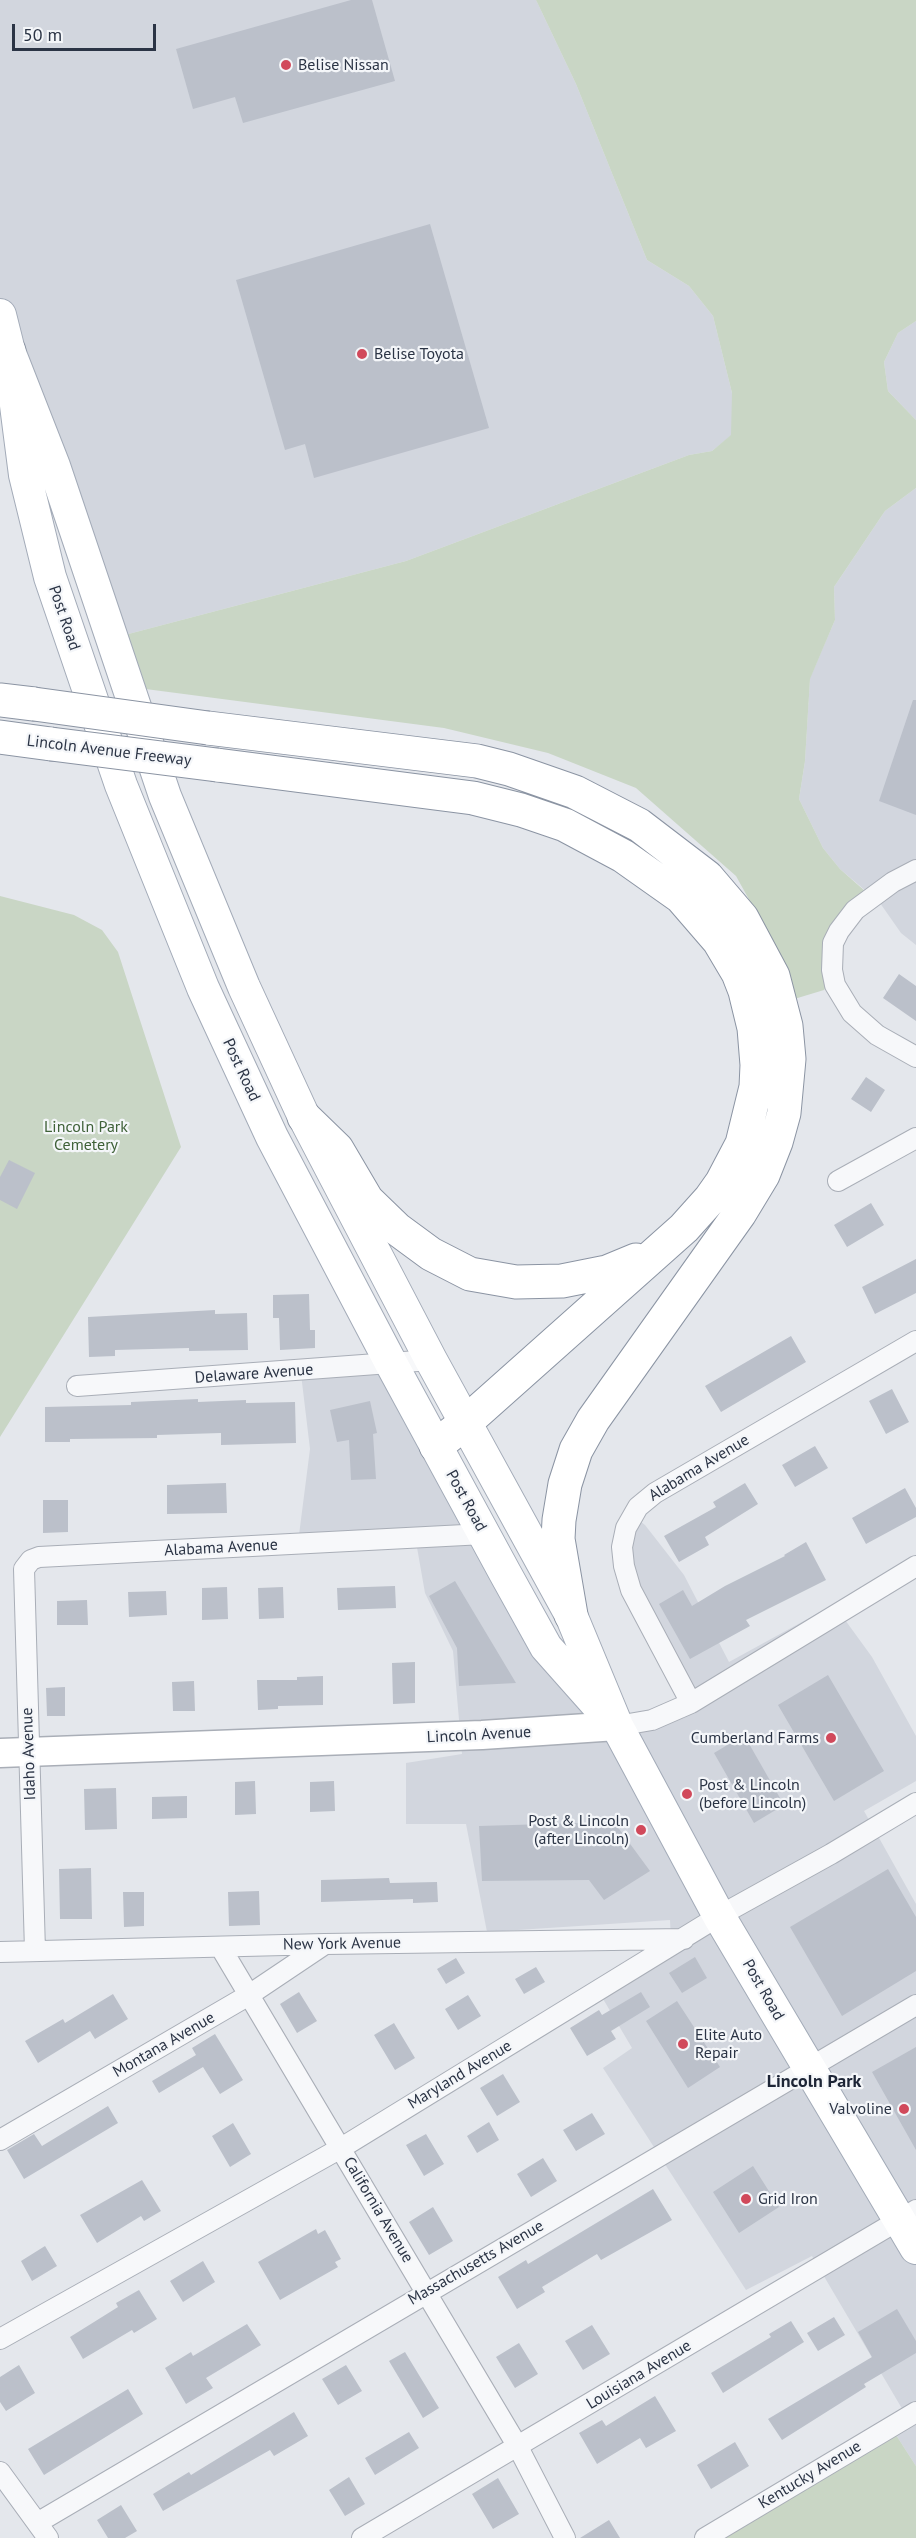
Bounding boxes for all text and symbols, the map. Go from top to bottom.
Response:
scale bar [15,12,159,50]
text: 50 m [23,23,62,46]
place label: Belise Nissan [298,55,389,75]
marker: Belise Nissan [279,58,293,72]
place label: Belise Toyota [374,344,464,364]
marker: Belise Toyota [355,347,369,361]
street label: Post Road [44,583,84,653]
street label: Lincoln Avenue Freeway [26,731,192,771]
street label: Post Road [218,1035,264,1105]
park label: Lincoln Park Cemetery [44,1117,128,1155]
street label: Delaware Avenue [194,1360,314,1388]
street label: Alabama Avenue [645,1430,753,1506]
street label: Post Road [441,1467,491,1535]
street label: Alabama Avenue [164,1535,278,1561]
street label: Idaho Avenue [18,1707,40,1801]
street label: Lincoln Avenue [426,1723,532,1747]
place label: Cumberland Farms [691,1728,819,1748]
marker: Cumberland Farms [824,1731,838,1745]
place label: Post & Lincoln (before Lincoln) [699,1775,806,1813]
marker: Post & Lincoln (before Lincoln) [680,1787,694,1801]
place label: Post & Lincoln (after Lincoln) [528,1811,629,1849]
marker: Post & Lincoln (after Lincoln) [634,1823,648,1837]
street label: New York Avenue [283,1933,401,1955]
street label: Post Road [738,1956,788,2024]
street label: Montana Avenue [110,2008,218,2082]
place label: Elite Auto Repair [695,2025,762,2063]
street label: Maryland Avenue [405,2036,515,2114]
marker: Elite Auto Repair [676,2037,690,2051]
district label: Lincoln Park [767,2071,861,2093]
place label: Valvoline [829,2099,892,2119]
marker: Valvoline [897,2102,911,2116]
street label: California Avenue [339,2154,417,2266]
place label: Grid Iron [758,2189,818,2209]
marker: Grid Iron [739,2192,753,2206]
street label: Massachusetts Avenue [405,2216,547,2310]
street label: Louisiana Avenue [583,2336,695,2414]
street label: Kentucky Avenue [755,2437,865,2513]

